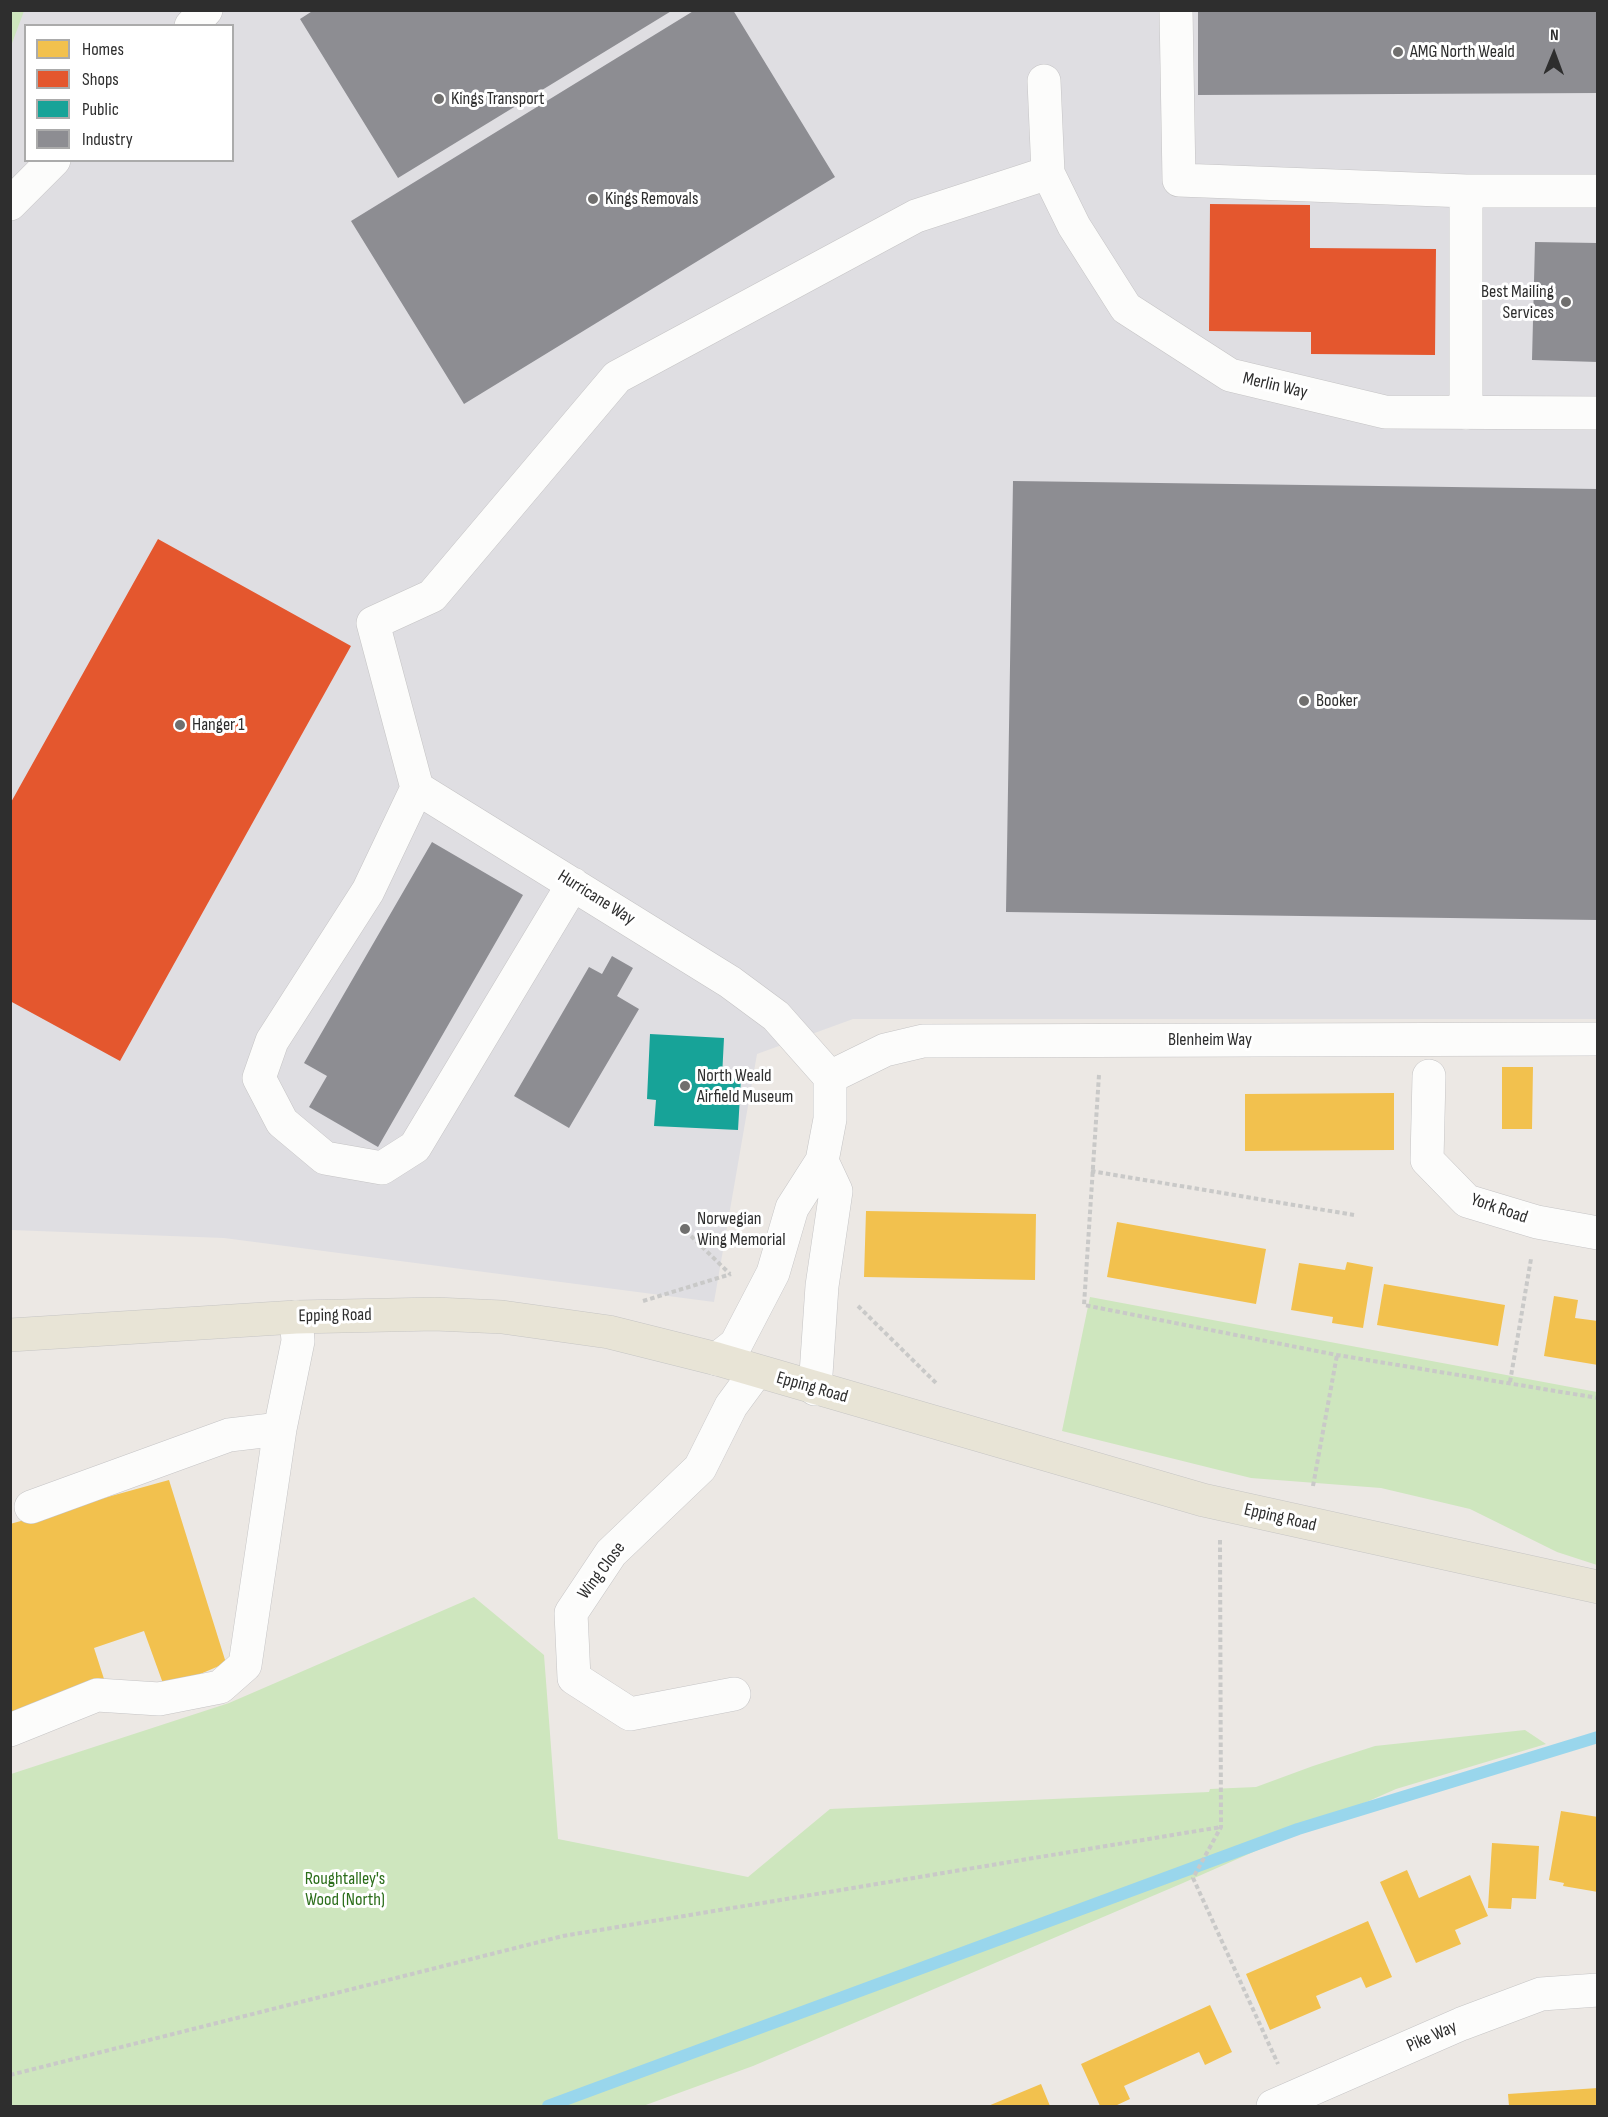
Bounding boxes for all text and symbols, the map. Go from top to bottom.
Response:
legend [24,24,234,162]
north arrow [1524,24,1584,84]
text: N [1550,26,1559,45]
text: Homes [82,39,124,60]
place label: AMG North Weald [1410,41,1515,63]
marker: AMG North Weald [1391,45,1405,59]
text: Shops [82,69,119,90]
place label: Kings Transport [451,88,544,110]
marker: Kings Transport [432,92,446,106]
text: Public [82,99,119,120]
text: Industry [82,129,133,150]
place label: Kings Removals [605,188,698,210]
marker: Kings Removals [586,192,600,206]
place label: Best Mailing Services [1481,281,1554,324]
marker: Best Mailing Services [1559,295,1573,309]
street label: Merlin Way [1241,368,1309,404]
place label: Booker [1316,690,1358,712]
marker: Booker [1297,694,1311,708]
place label: Hanger 1 [192,714,244,736]
marker: Hanger 1 [173,718,187,732]
street label: Hurricane Way [553,866,639,930]
street label: Blenheim Way [1168,1029,1252,1051]
place label: North Weald Airfield Museum [697,1065,793,1108]
marker: North Weald Airfield Museum [678,1079,692,1093]
street label: York Road [1468,1189,1530,1229]
place label: Norwegian Wing Memorial [697,1208,786,1250]
marker: Norwegian Wing Memorial [678,1222,692,1236]
street label: Epping Road [298,1305,372,1327]
street label: Epping Road [774,1368,850,1408]
street label: Epping Road [1242,1499,1318,1537]
street label: Wing Close [573,1538,631,1604]
park label: Roughtalley's Wood (North) [305,1868,385,1910]
street label: Pike Way [1404,2016,1460,2058]

